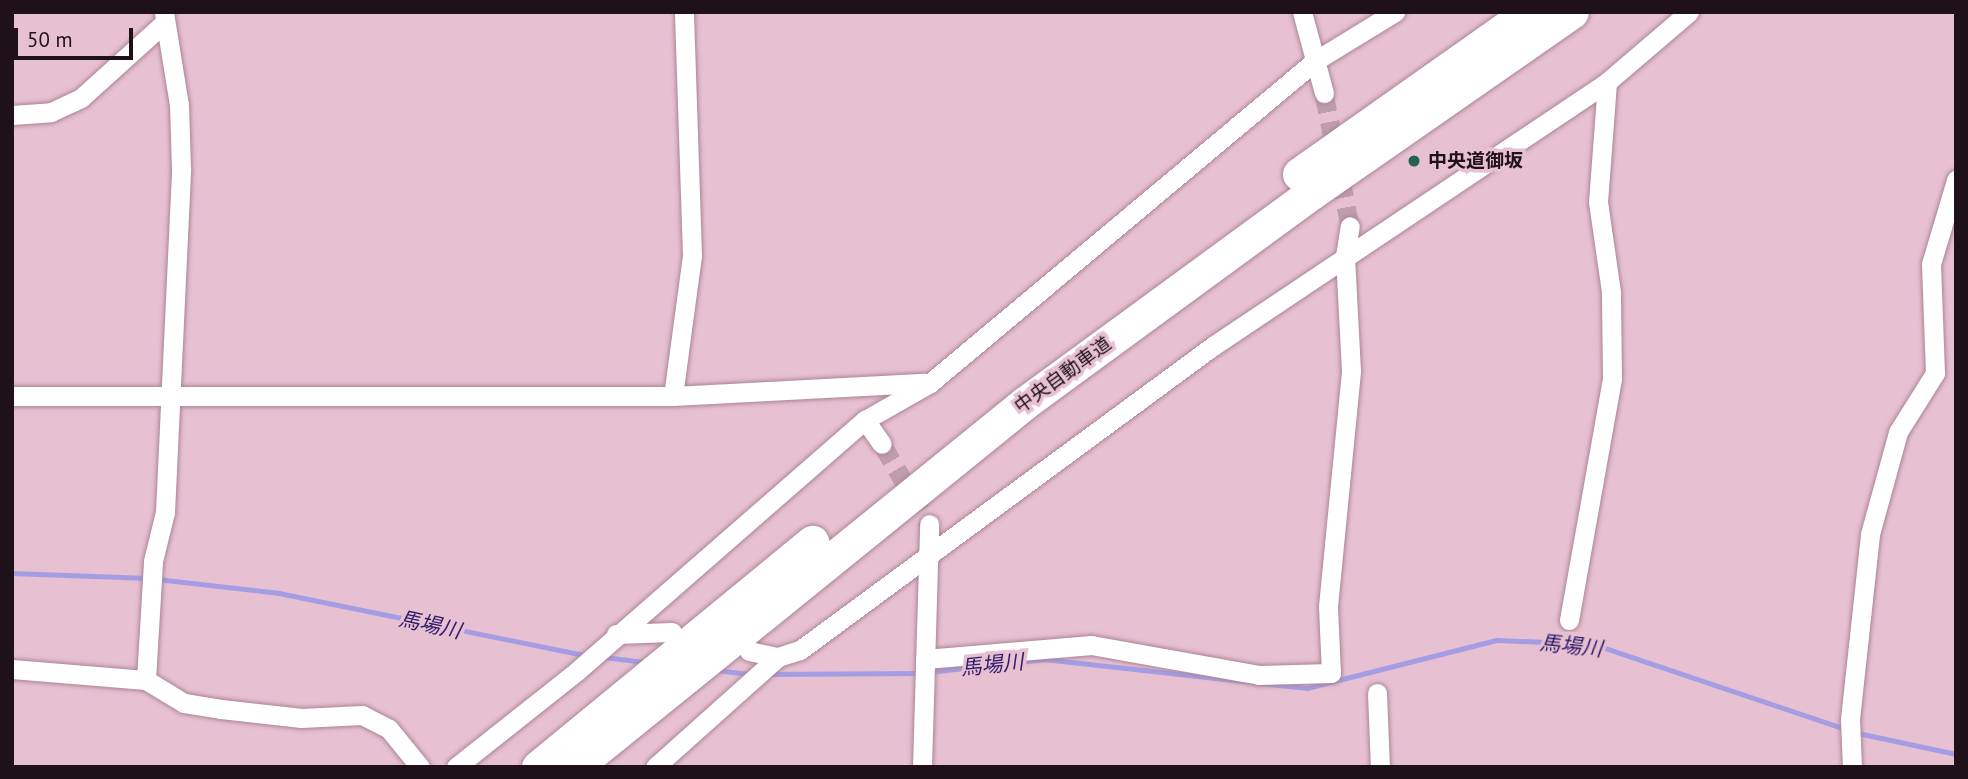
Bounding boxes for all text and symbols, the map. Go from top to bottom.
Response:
scale bar [18,14,136,58]
text: 50 m [27,26,73,53]
place label: 中央道御坂 [1428,150,1523,172]
marker: 中央道御坂 [1406,153,1422,169]
street label: 中央自動車道 [1010,332,1116,418]
water label: 馬場川 [397,606,463,644]
water label: 馬場川 [1538,630,1604,662]
water label: 馬場川 [959,649,1025,681]

